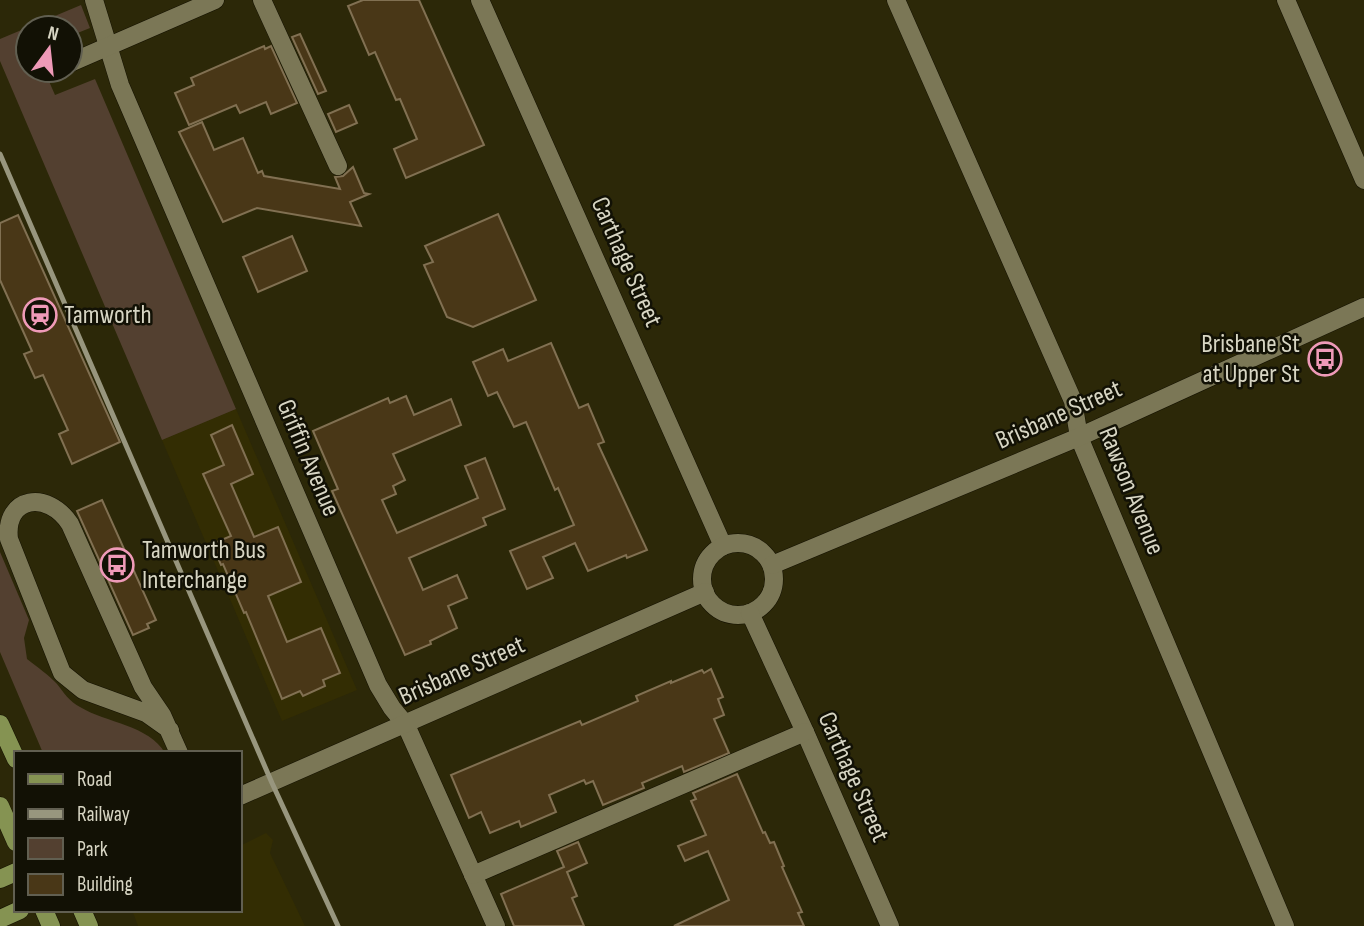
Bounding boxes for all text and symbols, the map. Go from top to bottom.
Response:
north arrow [14,14,84,84]
text: N [45,22,61,46]
street label: Carthage Street [584,192,668,332]
station icon: Tamworth [21,296,59,334]
place label: Tamworth [64,300,152,331]
place label: Brisbane St at Upper St [1201,329,1300,390]
bus stop icon: Brisbane St at Upper St [1306,340,1344,378]
street label: Brisbane Street [991,373,1127,457]
street label: Griffin Avenue [270,395,346,521]
street label: Rawson Avenue [1091,423,1171,559]
place label: Tamworth Bus Interchange [142,535,266,596]
bus stop icon: Tamworth Bus Interchange [98,546,136,584]
street label: Brisbane Street [394,629,530,713]
street label: Carthage Street [811,707,895,847]
legend [14,751,242,912]
text: Road [77,767,112,792]
text: Railway [77,802,130,827]
text: Park [77,837,108,862]
text: Building [77,872,133,897]

